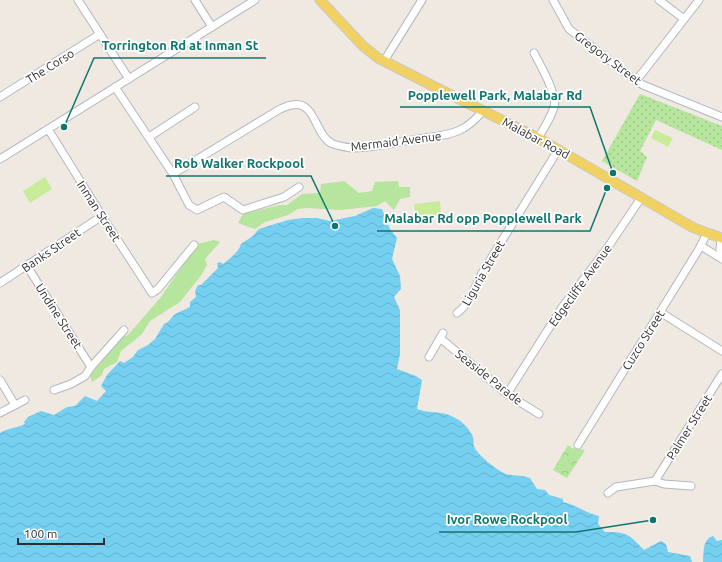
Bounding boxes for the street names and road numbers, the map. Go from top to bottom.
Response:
street label: Gregory Street [572,29,644,87]
street label: The Corso [24,46,76,86]
street label: Malabar Road [500,115,572,161]
street label: Mermaid Avenue [350,129,442,153]
street label: Inman Street [75,178,124,244]
street label: Banks Street [19,225,83,274]
street label: Liguria Street [459,238,507,308]
street label: Edgecliffe Avenue [546,242,614,328]
street label: Undine Street [33,281,85,351]
street label: Cuzco Street [619,307,667,372]
street label: Seaside Parade [453,347,525,407]
street label: Palmer Street [664,392,714,462]

